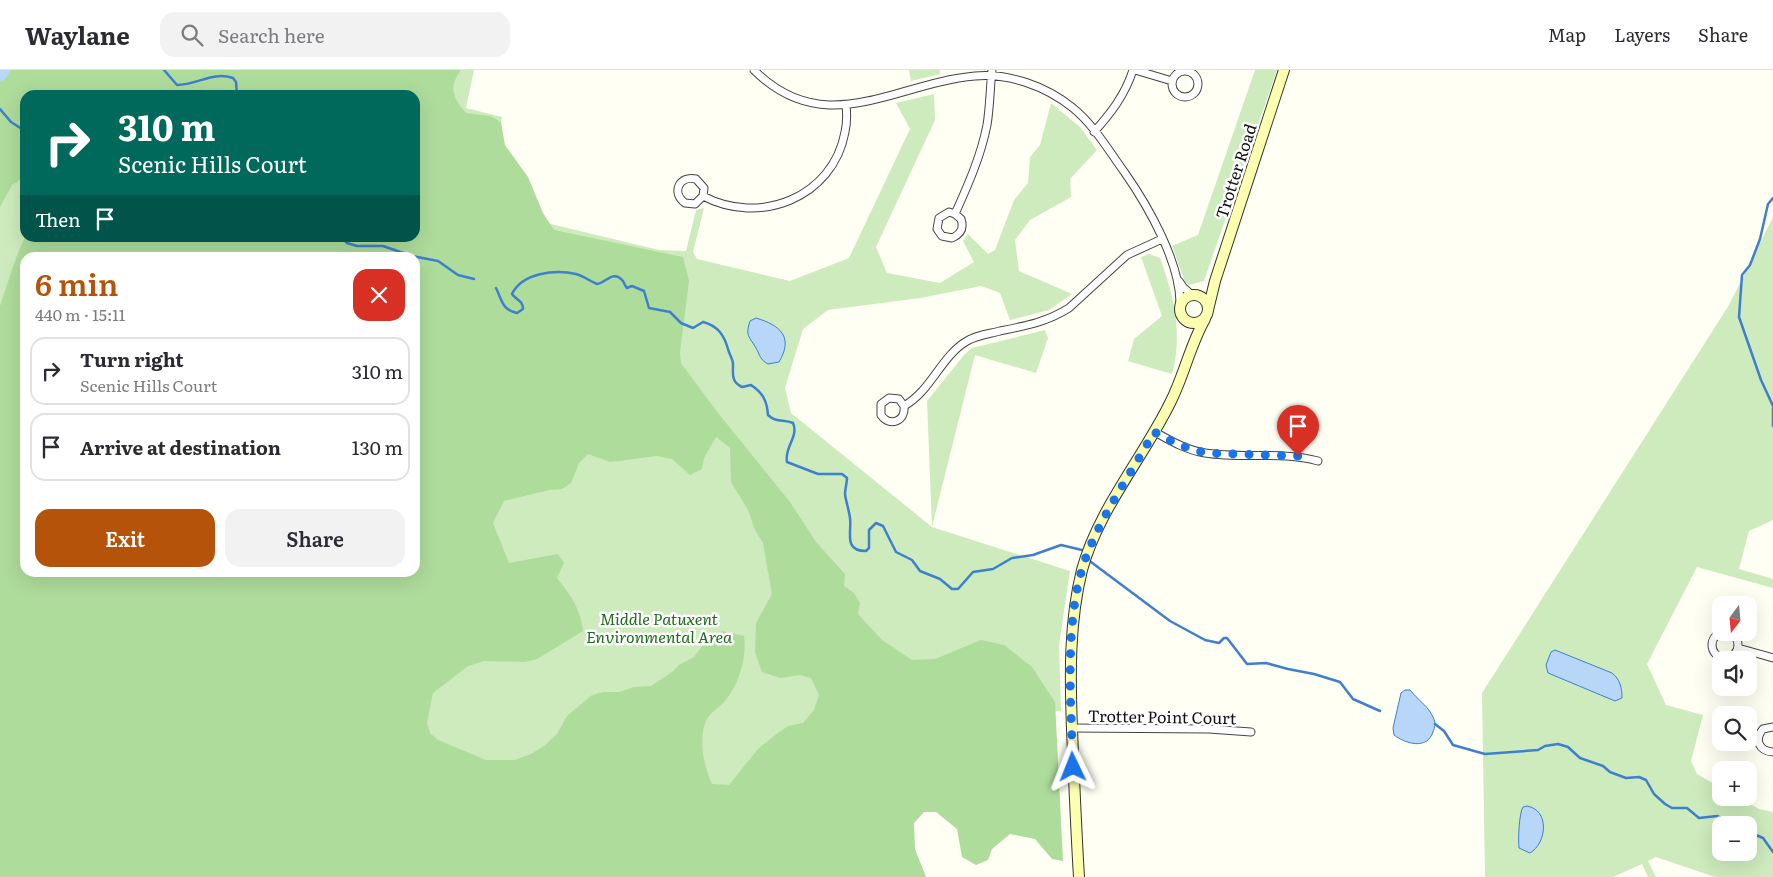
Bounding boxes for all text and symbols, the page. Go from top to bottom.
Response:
search box [160,12,510,57]
text: Waylane [25,17,130,52]
icon: search [178,21,206,49]
text: Search here [218,21,325,49]
text: Map [1548,21,1586,48]
text: Layers [1614,21,1670,48]
text: Share [1698,21,1748,48]
text: 310 m [118,100,215,152]
icon: right [35,110,100,175]
street label: Trotter Road [1208,120,1262,222]
text: Scenic Hills Court [118,147,307,180]
text: Then [35,205,81,233]
icon: arrive [91,205,119,233]
text: 6 min [35,261,119,305]
button: close [353,269,405,321]
text: 440 m · 15:11 [35,302,125,326]
text: Turn right [80,345,184,373]
icon: right [37,357,65,385]
text: 310 m [352,357,403,385]
text: Scenic Hills Court [80,373,217,397]
pin [1277,405,1319,456]
icon: arrive [1284,412,1312,440]
icon: arrive [37,433,65,461]
text: Arrive at destination [80,433,281,461]
text: 130 m [352,433,403,461]
button: Exit [35,509,215,567]
button: Share [225,509,405,567]
north arrow [1712,596,1758,641]
map controls [1712,596,1757,861]
park label: Middle Patuxent Environmental Area [586,606,733,648]
button: sound [1712,651,1757,696]
street label: Trotter Point Court [1088,703,1237,729]
button: search [1712,706,1757,751]
position arrow [1046,740,1098,792]
button: + [1712,761,1757,806]
button: − [1712,816,1757,861]

